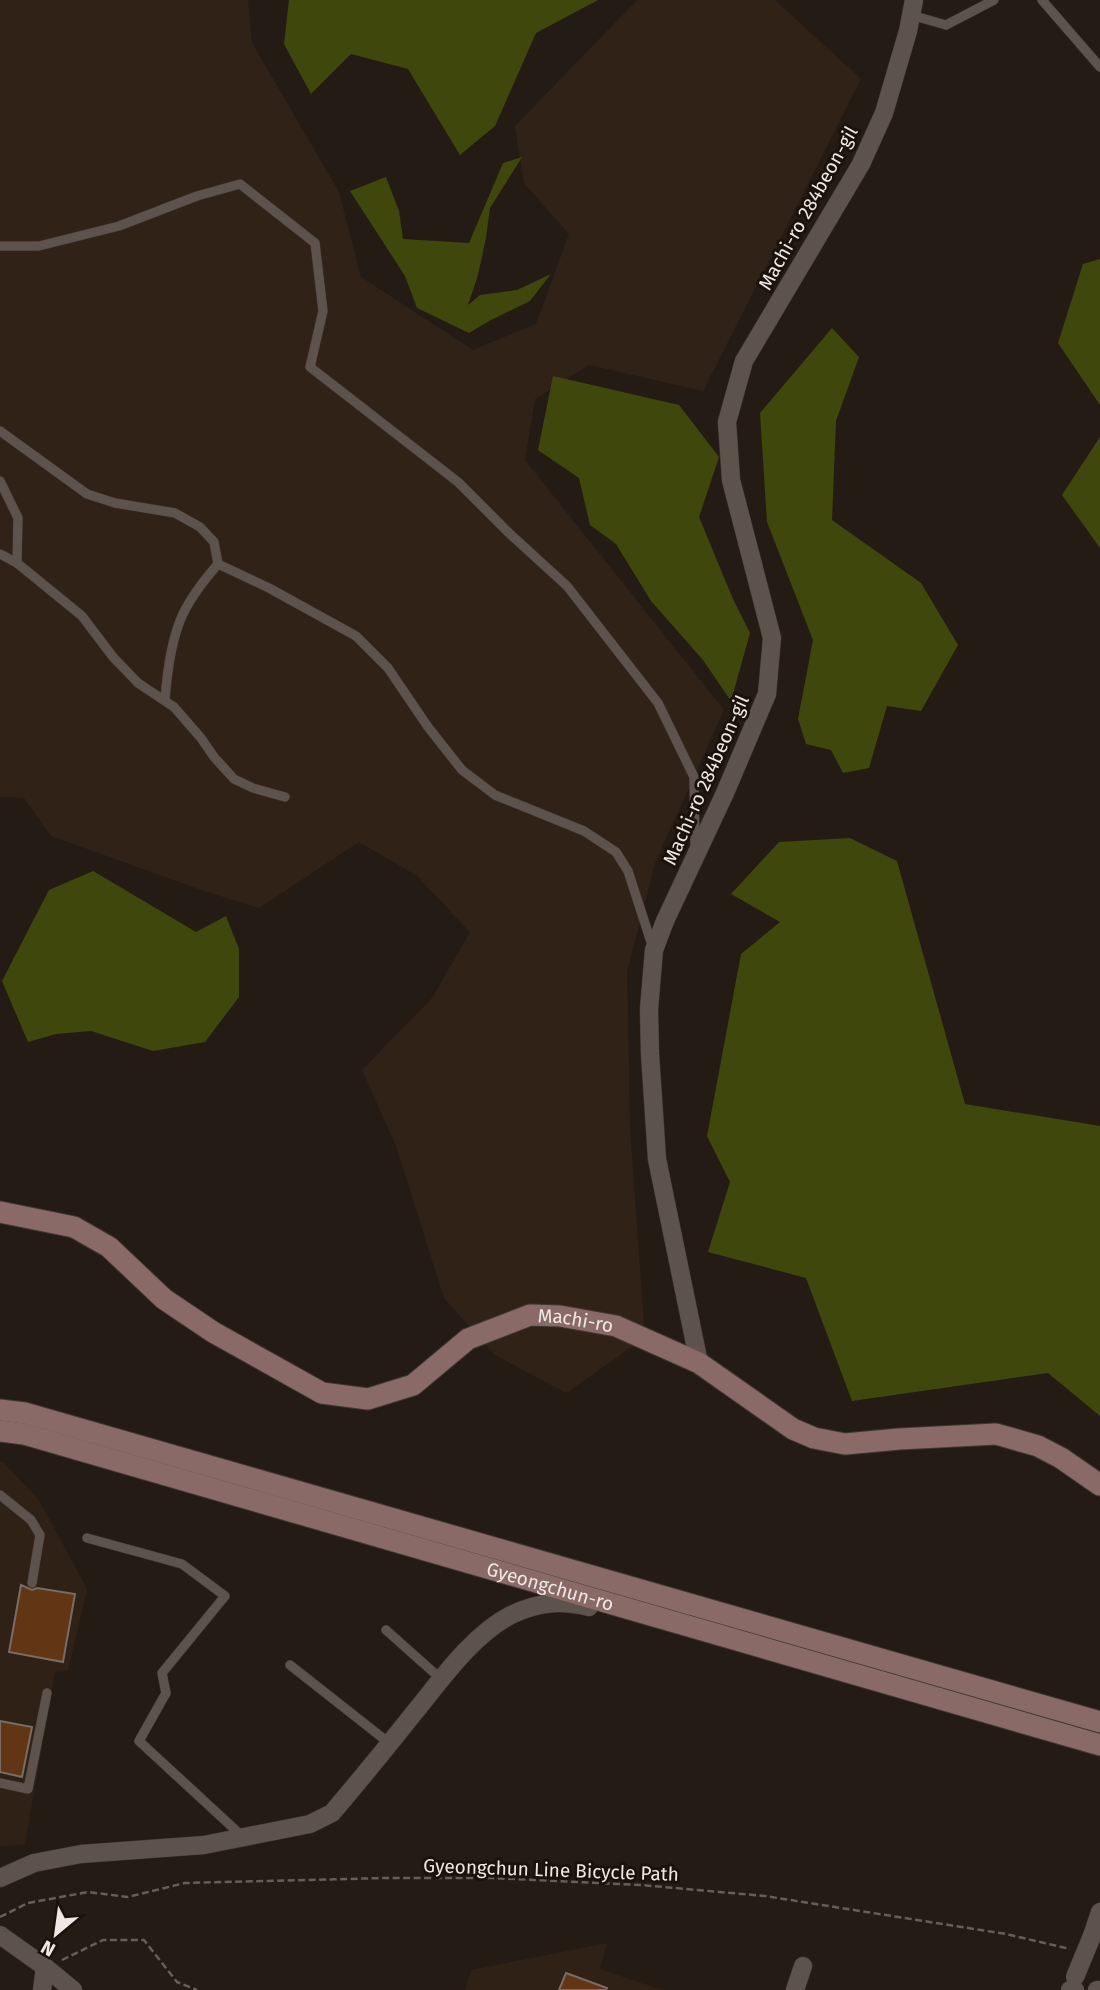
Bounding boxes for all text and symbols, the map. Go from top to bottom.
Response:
street label: Machi-ro 284beon-gil [753,122,863,294]
street label: Machi-ro 284beon-gil [658,691,754,869]
street label: Machi-ro [537,1304,615,1337]
street label: Gyeongchun-ro [484,1557,617,1615]
street label: Gyeongchun Line Bicycle Path [423,1854,679,1886]
north arrow [21,1899,91,1969]
text: N [37,1935,59,1962]

